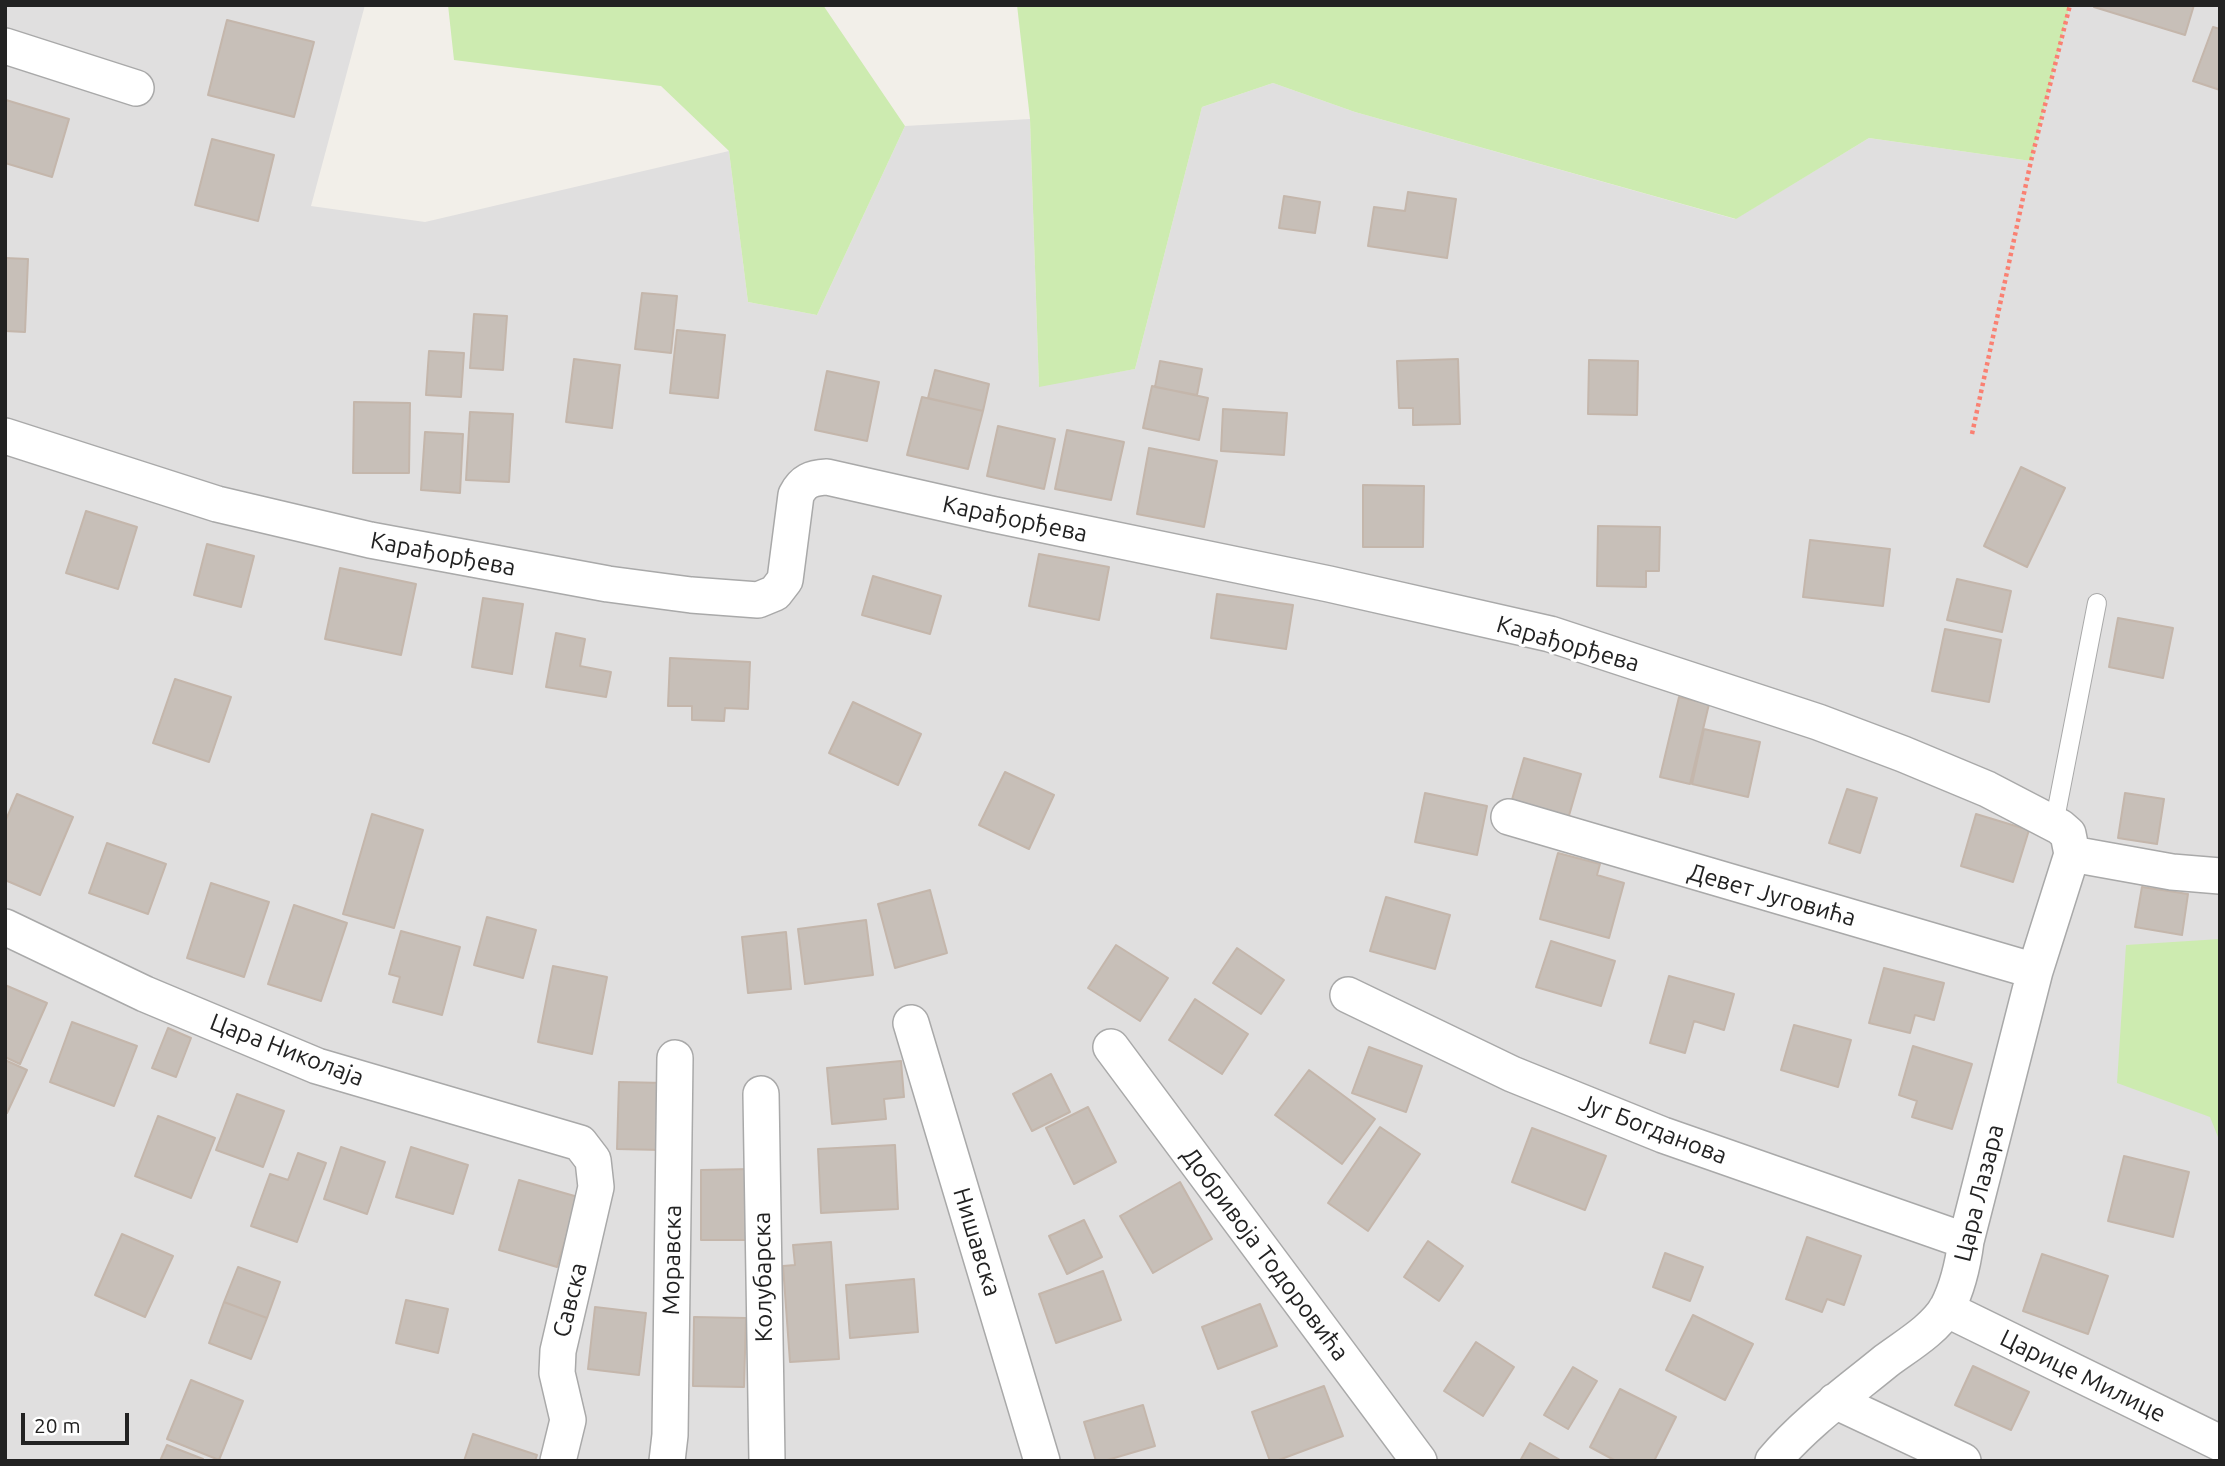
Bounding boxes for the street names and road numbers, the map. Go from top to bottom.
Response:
street label: Карађорђева [940,490,1090,548]
street label: Карађорђева [368,526,518,582]
street label: Карађорђева [1493,610,1643,678]
street label: Девет Југовића [1685,857,1859,933]
street label: Цара Николаја [206,1007,368,1093]
street label: Југ Богданова [1575,1088,1731,1170]
street label: Цара Лазара [1948,1121,2010,1265]
street label: Добривоја Тодоровића [1175,1142,1355,1366]
street label: Нишавска [947,1184,1007,1300]
street label: Моравска [657,1205,687,1315]
street label: Колубарска [747,1212,779,1342]
street label: Савска [547,1260,593,1340]
street label: Царице Милице [1995,1323,2171,1429]

